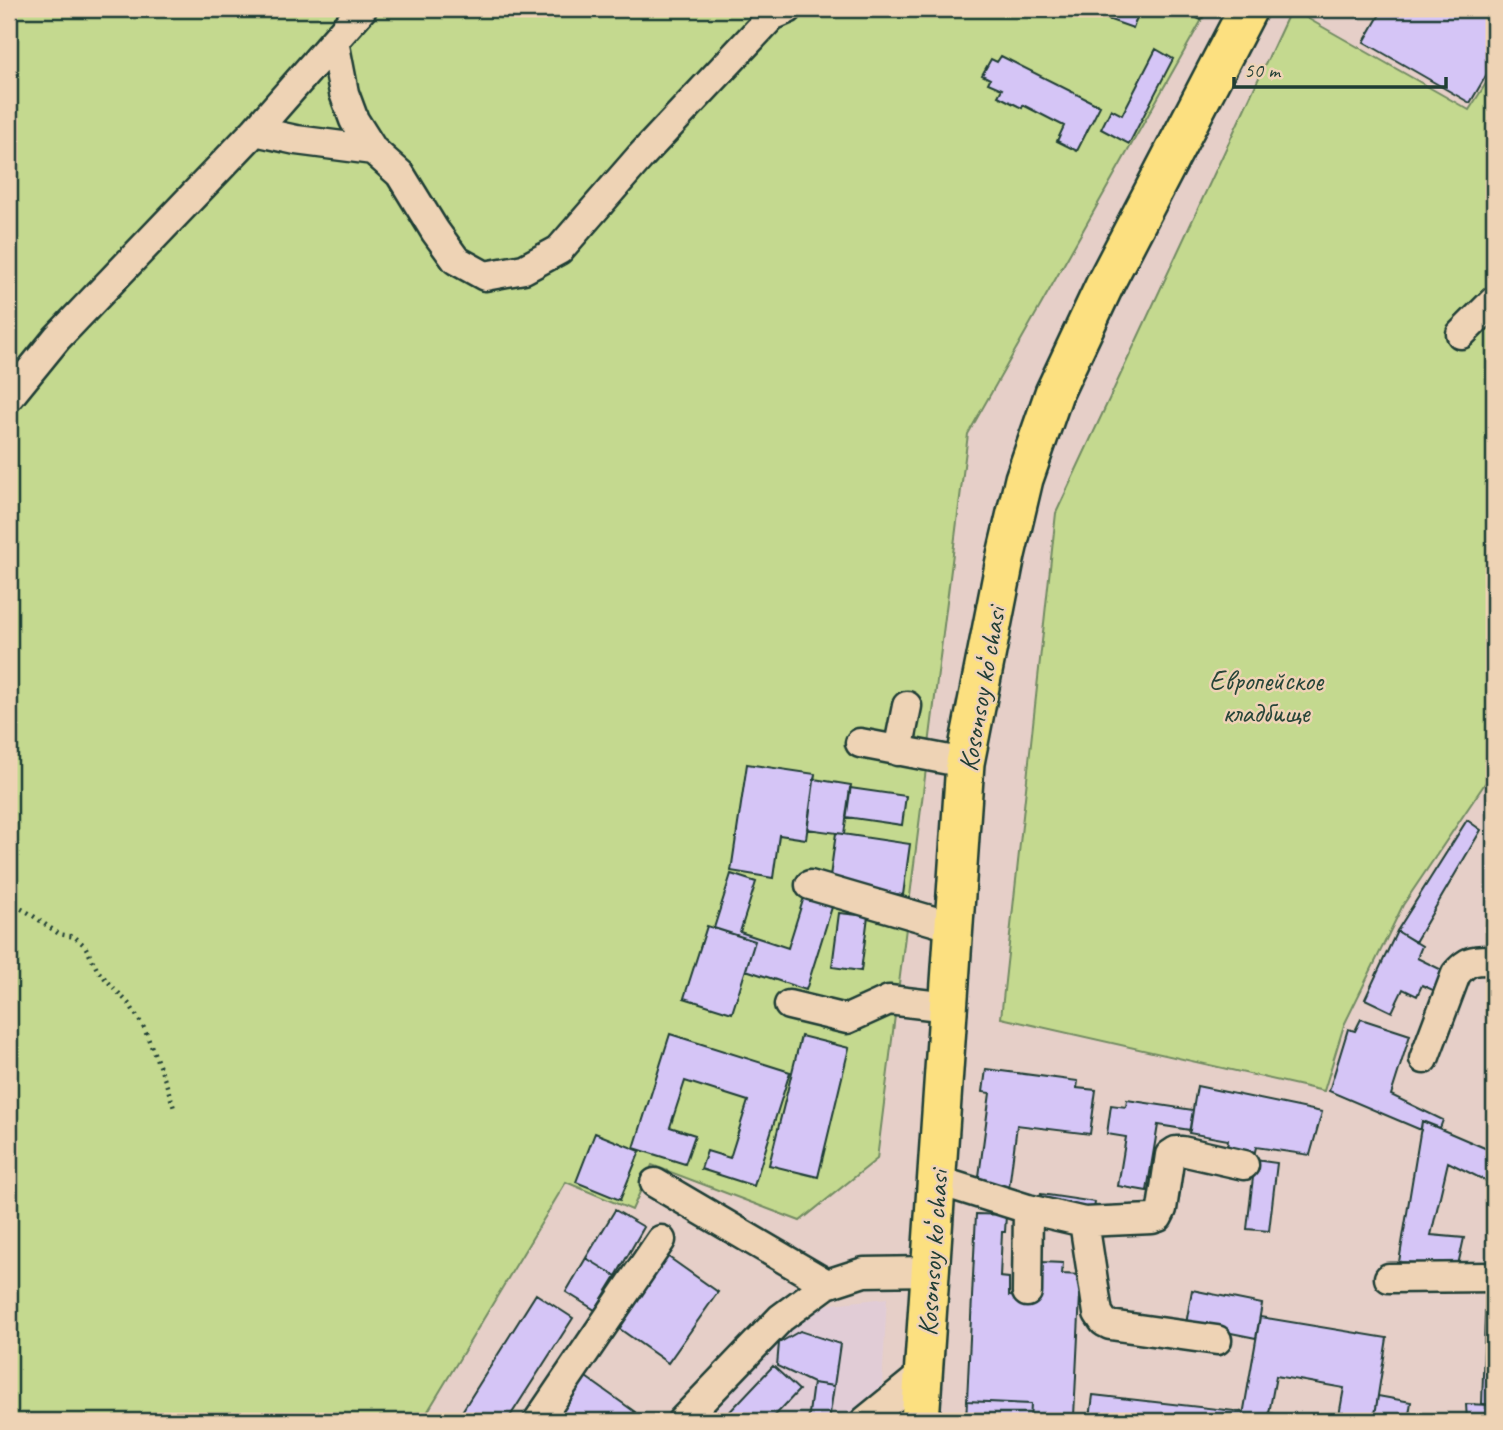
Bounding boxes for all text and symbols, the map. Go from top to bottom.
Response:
scale bar [1234,46,1445,90]
text: 50 m [1244,57,1282,83]
street label: Kosonsoy koʻchasi [950,600,1014,774]
park label: Европейское кладбище [1209,663,1325,730]
street label: Kosonsoy koʻchasi [909,1165,956,1337]

